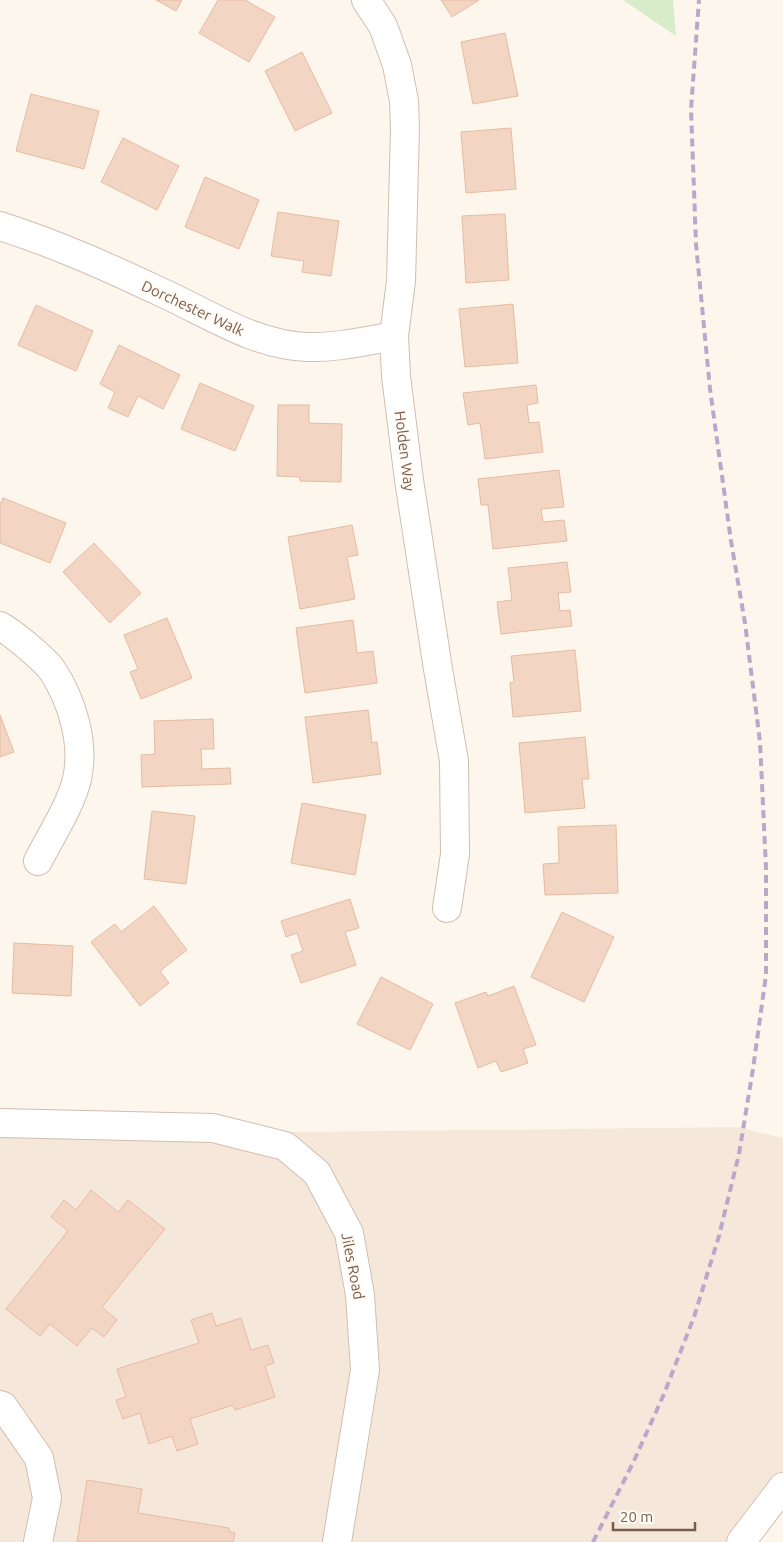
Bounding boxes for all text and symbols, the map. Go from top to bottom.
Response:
street label: Dorchester Walk [139,277,247,339]
street label: Holden Way [392,410,418,492]
street label: Jiles Road [338,1231,368,1301]
scale bar [613,1500,696,1532]
text: 20 m [620,1508,653,1525]

